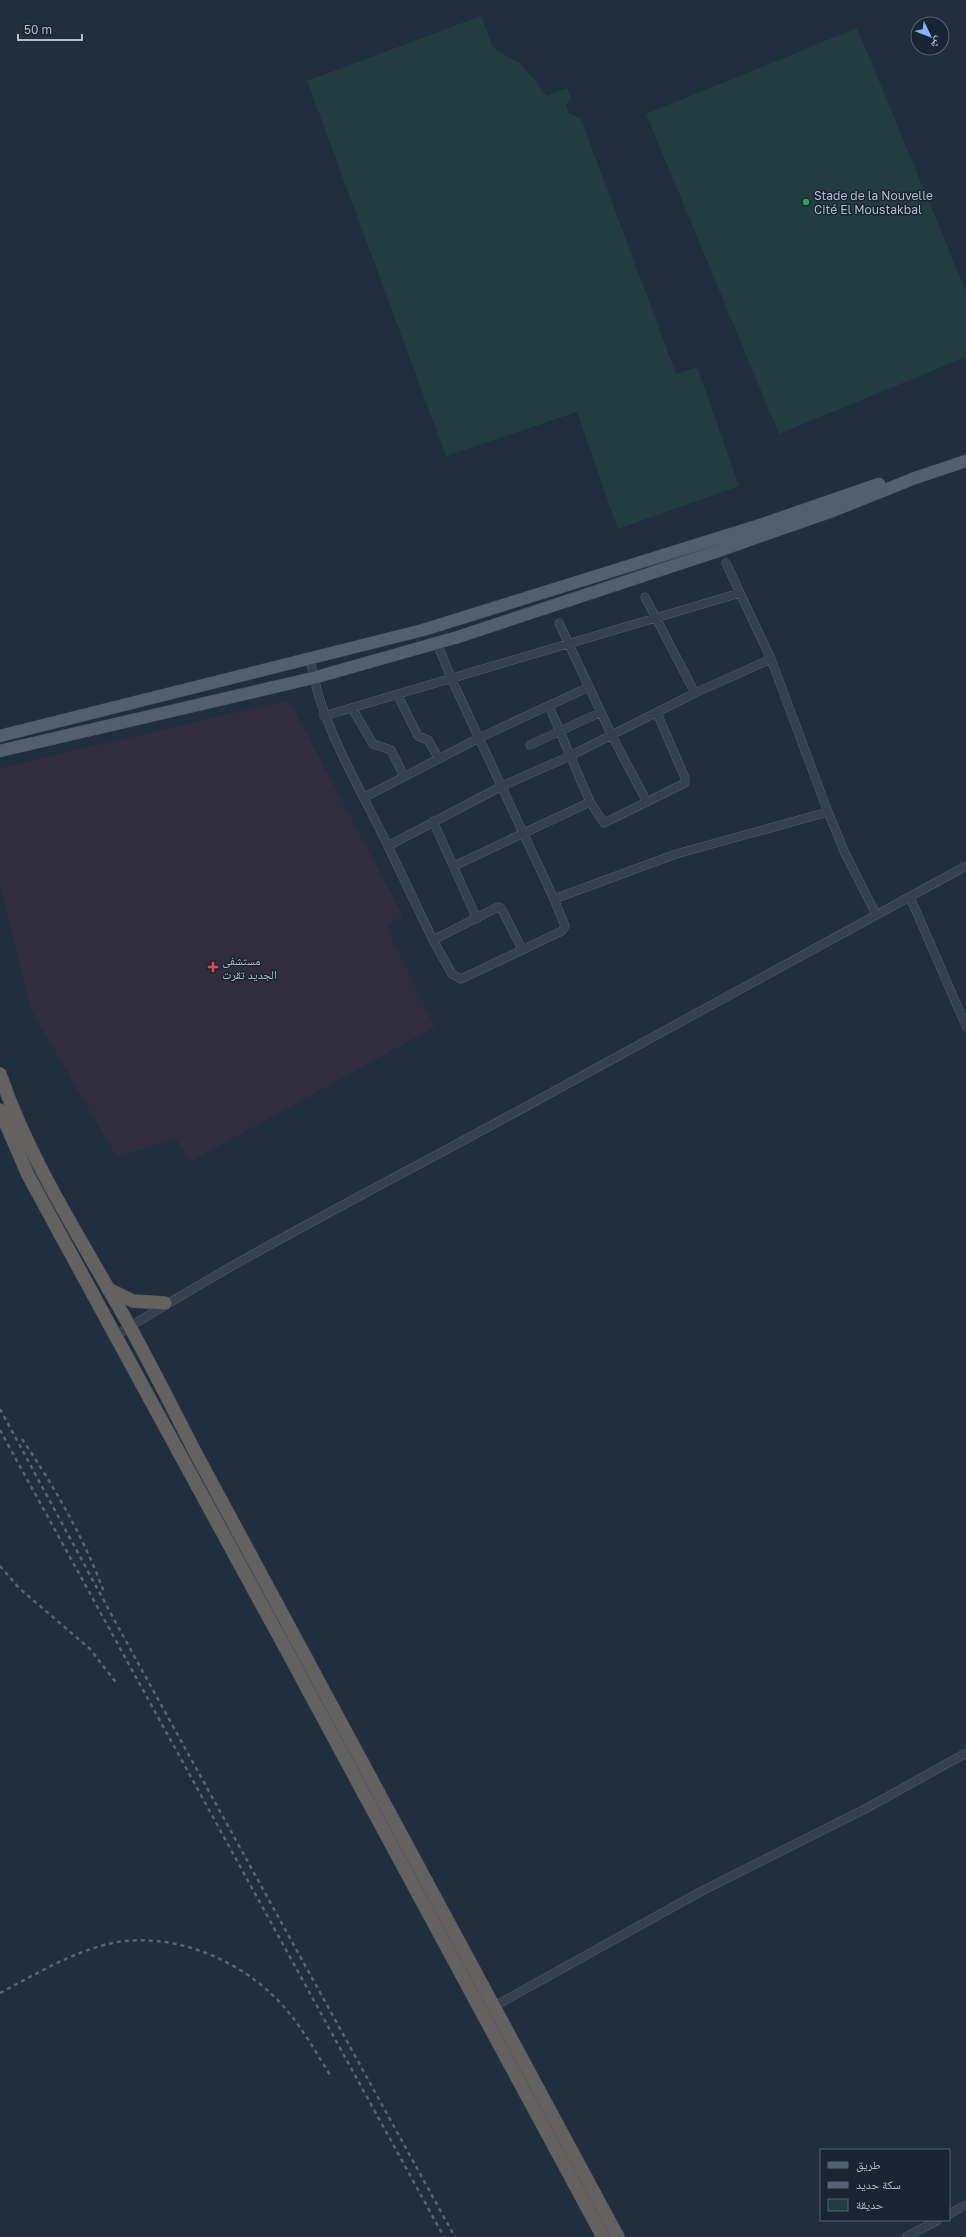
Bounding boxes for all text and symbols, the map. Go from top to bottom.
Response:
scale bar [18,16,82,42]
north arrow [910,16,950,56]
text: 50 m [24,22,52,37]
text: ش [927,33,946,52]
place label: Stade de la Nouvelle Cité El Moustakbal [814,188,933,217]
marker: Stade de la Nouvelle Cité El Moustakbal [801,197,811,207]
place label: مستشفى الجديد تقرت [222,953,277,982]
marker: مستشفى الجديد تقرت [207,961,219,973]
legend [820,2149,950,2221]
text: طريق [856,2157,881,2172]
text: سكة حديد [856,2177,901,2192]
text: حديقة [856,2197,884,2212]

